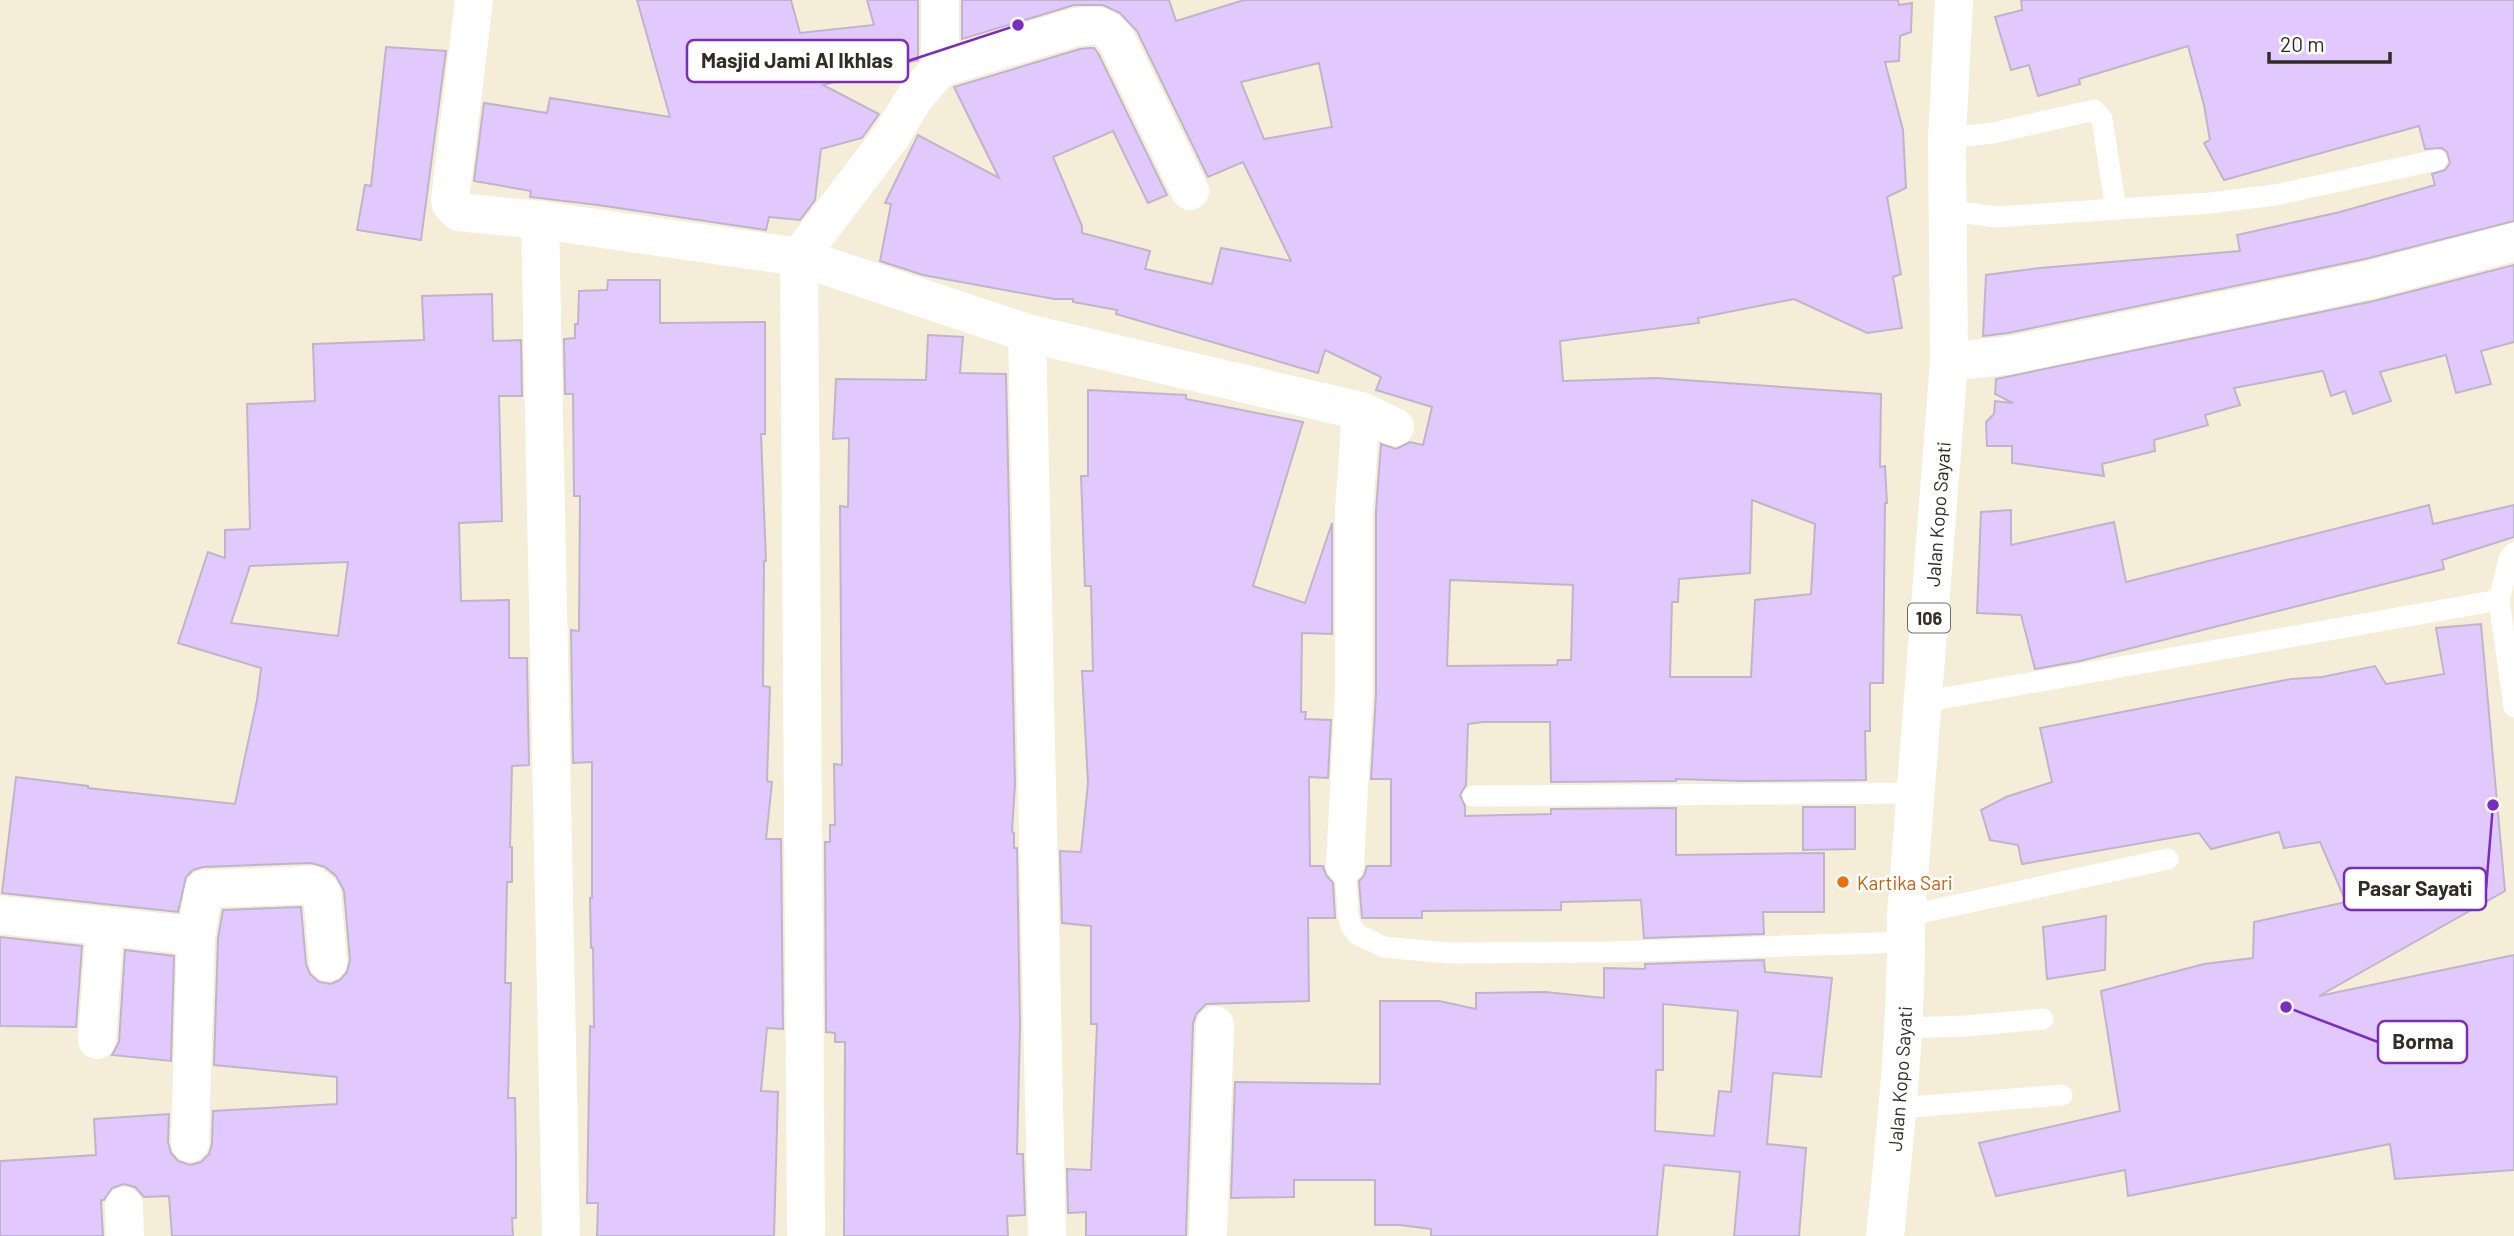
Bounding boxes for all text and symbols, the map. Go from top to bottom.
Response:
scale bar [2269,21,2390,65]
text: 20 m [2280,31,2325,56]
callout: Masjid Jami Al Ikhlas [687,40,908,82]
text: Masjid Jami Al Ikhlas [701,47,893,72]
street label: Jalan Kopo Sayati [1920,441,1954,588]
road number: 106 [1908,604,1950,632]
callout: Pasar Sayati [2344,868,2486,910]
place label: Kartika Sari [1857,871,1953,894]
marker: Kartika Sari [1835,874,1851,890]
text: Pasar Sayati [2358,875,2472,900]
street label: Jalan Kopo Sayati [1882,1005,1916,1152]
callout: Borma [2378,1021,2467,1063]
text: Borma [2392,1028,2454,1053]

